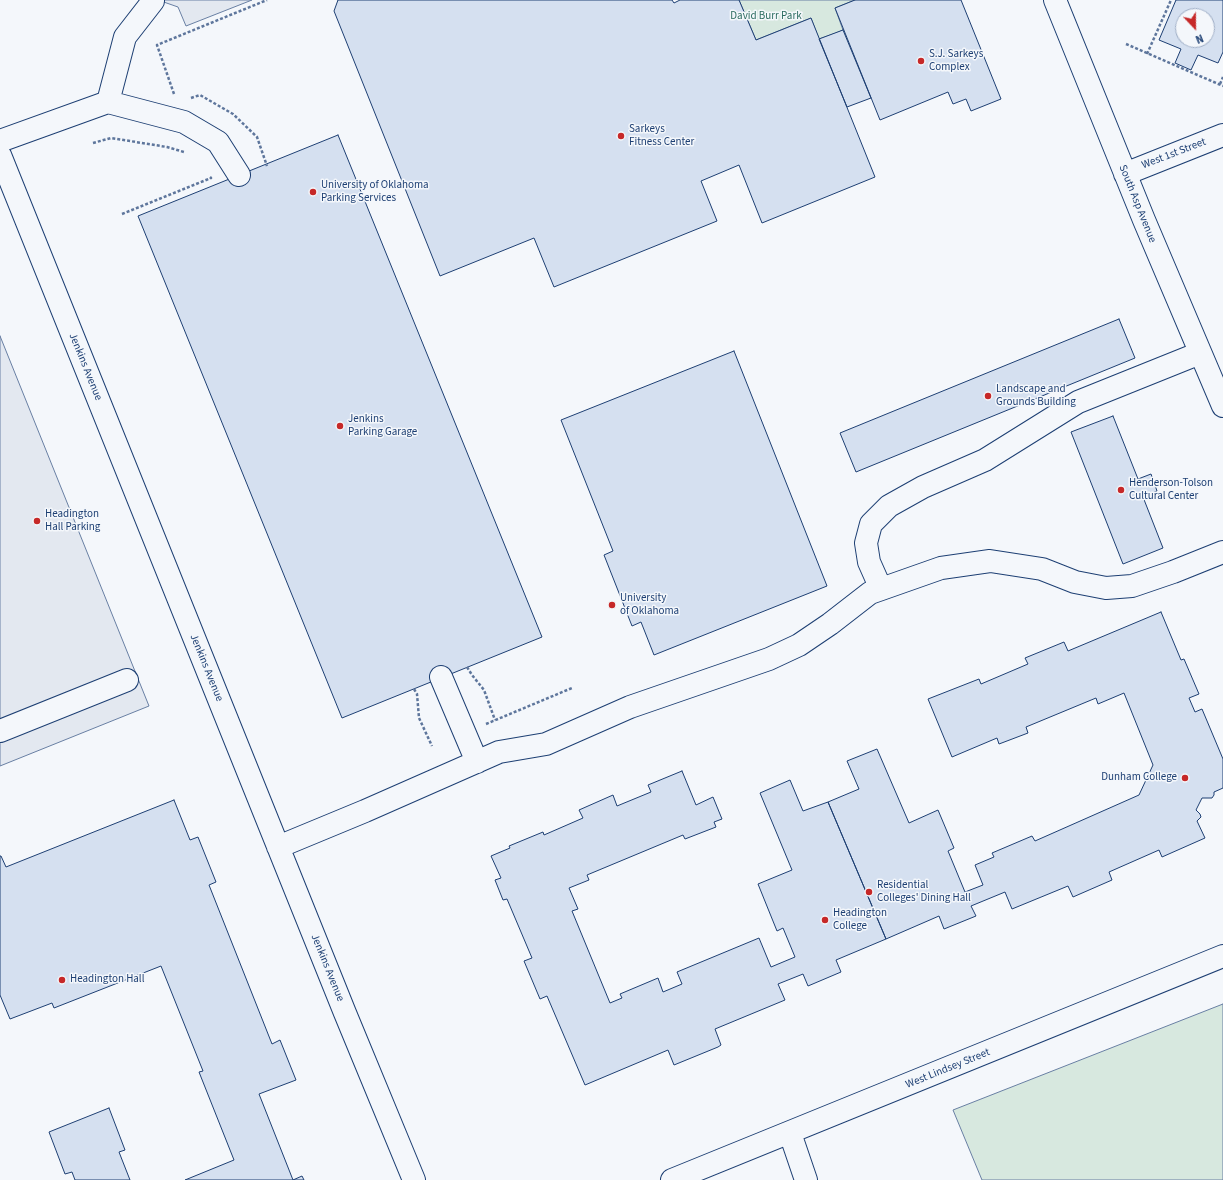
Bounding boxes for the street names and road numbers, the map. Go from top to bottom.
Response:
street label: West 1st Street [1140,136,1208,172]
street label: South Asp Avenue [1115,163,1159,245]
street label: Jenkins Avenue [65,331,105,403]
street label: Jenkins Avenue [186,632,226,704]
street label: Jenkins Avenue [307,932,347,1004]
street label: West Lindsey Street [904,1046,992,1092]

